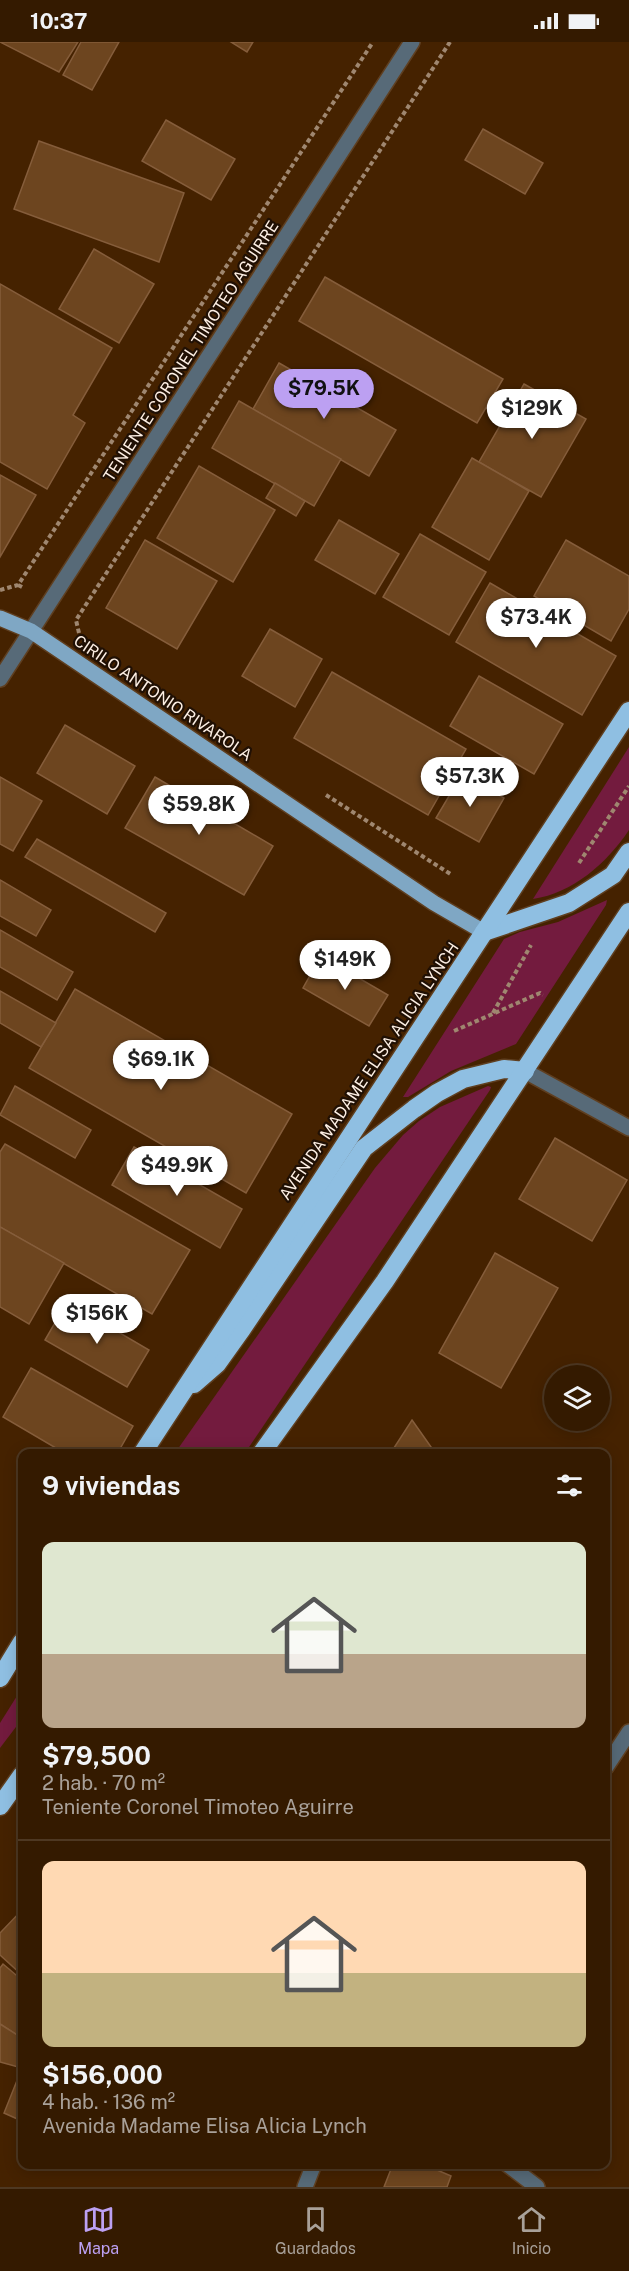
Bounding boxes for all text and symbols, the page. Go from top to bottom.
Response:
text: 10:37 [30,8,88,34]
street label: TENIENTE CORONEL TIMOTEO AGUIRRE [99,217,283,485]
pin: $79.5K [275,369,373,420]
text: $79.5K [288,376,360,400]
pin: $129K [490,389,574,440]
text: $129K [501,396,563,420]
pin: $73.4K [487,598,585,649]
text: $73.4K [500,605,572,629]
street label: CIRILO ANTONIO RIVAROLA [70,631,256,765]
pin: $57.3K [421,757,519,808]
text: $57.3K [435,764,505,788]
pin: $59.8K [150,785,248,836]
text: $59.8K [162,792,236,816]
street label: AVENIDA MADAME ELISA ALICIA LYNCH [275,939,463,1203]
pin: $149K [303,940,387,991]
text: $149K [314,947,376,971]
pin: $69.1K [112,1040,210,1091]
text: $69.1K [127,1047,195,1071]
pin: $49.9K [128,1146,226,1197]
text: $49.9K [141,1153,213,1177]
pin: $156K [55,1294,139,1345]
text: $156K [65,1301,129,1325]
map controls [544,1365,610,1431]
button: layers [544,1365,610,1431]
icon: filters [553,1469,586,1502]
text: 9 viviendas [42,1470,180,1501]
icon: home [260,1581,368,1689]
text: $79,500 [42,1740,151,1771]
text: 2 hab. · 70 m² [42,1771,165,1795]
text: Teniente Coronel Timoteo Aguirre [42,1795,354,1819]
icon: home [260,1900,368,2008]
text: $156,000 [42,2059,163,2090]
text: 4 hab. · 136 m² [42,2090,175,2114]
text: Avenida Madame Elisa Alicia Lynch [42,2114,367,2138]
tab: Mapa [78,2203,119,2258]
tab: Guardados [275,2203,356,2258]
tab: Inicio [512,2203,551,2258]

